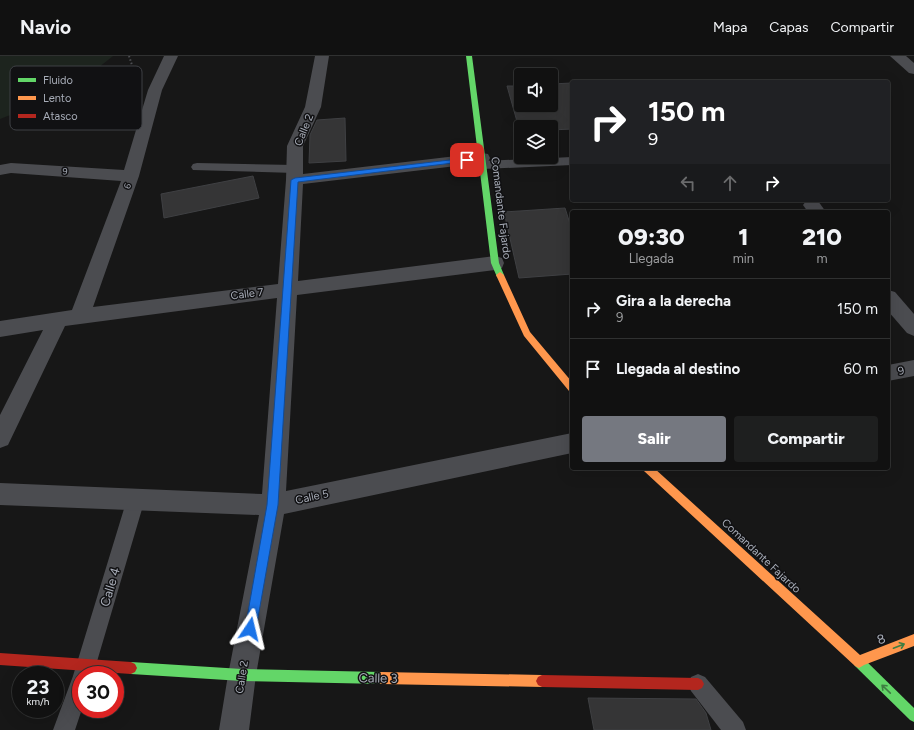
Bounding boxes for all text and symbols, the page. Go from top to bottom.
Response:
text: Navio [20,16,71,39]
text: Mapa [713,19,747,36]
text: Capas [769,19,808,36]
text: Compartir [830,19,894,36]
legend [10,66,142,130]
map controls [514,68,558,164]
button: sound [514,68,558,112]
text: Fluido [43,74,73,87]
text: Lento [43,92,71,105]
text: 150 m [648,94,725,128]
icon: right [582,96,634,148]
text: Atasco [43,110,78,123]
street label: Calle 2 [292,112,316,148]
button: layers [514,120,558,164]
text: 9 [648,128,658,150]
pin [450,143,484,177]
icon: arrive [456,149,478,171]
street label: Comandante Fajardo [488,156,514,260]
street label: 9 [62,165,68,177]
icon: left [677,172,699,194]
icon: ahead [719,172,741,194]
icon: right [761,172,783,194]
street label: 6 [121,182,133,190]
text: 09:30 [618,222,685,251]
text: 1 [738,222,748,251]
text: 210 [802,222,842,251]
text: Llegada [629,251,674,266]
text: min [733,251,754,266]
text: m [816,251,828,266]
street label: Calle 7 [230,286,264,302]
text: Gira a la derecha [616,292,731,310]
icon: right [582,298,604,320]
text: 150 m [837,300,878,318]
text: 9 [616,310,623,325]
icon: arrive [582,358,604,380]
text: Llegada al destino [616,360,740,378]
text: 60 m [843,360,878,378]
street label: 9 [897,364,905,378]
button: Salir [582,416,726,462]
button: Compartir [734,416,878,462]
street label: Calle 5 [294,487,330,507]
street label: Comandante Fajardo [719,516,803,596]
street label: Calle 4 [97,566,123,608]
position arrow [229,608,271,650]
street label: 8 [875,631,887,647]
one-way arrow [893,641,905,649]
street label: Calle 2 [233,660,251,694]
speed limit sign: 30 [72,666,124,718]
street label: Calle 3 [358,670,398,686]
text: 23 [27,675,49,699]
one-way arrow [881,684,891,694]
text: km/h [27,695,49,708]

